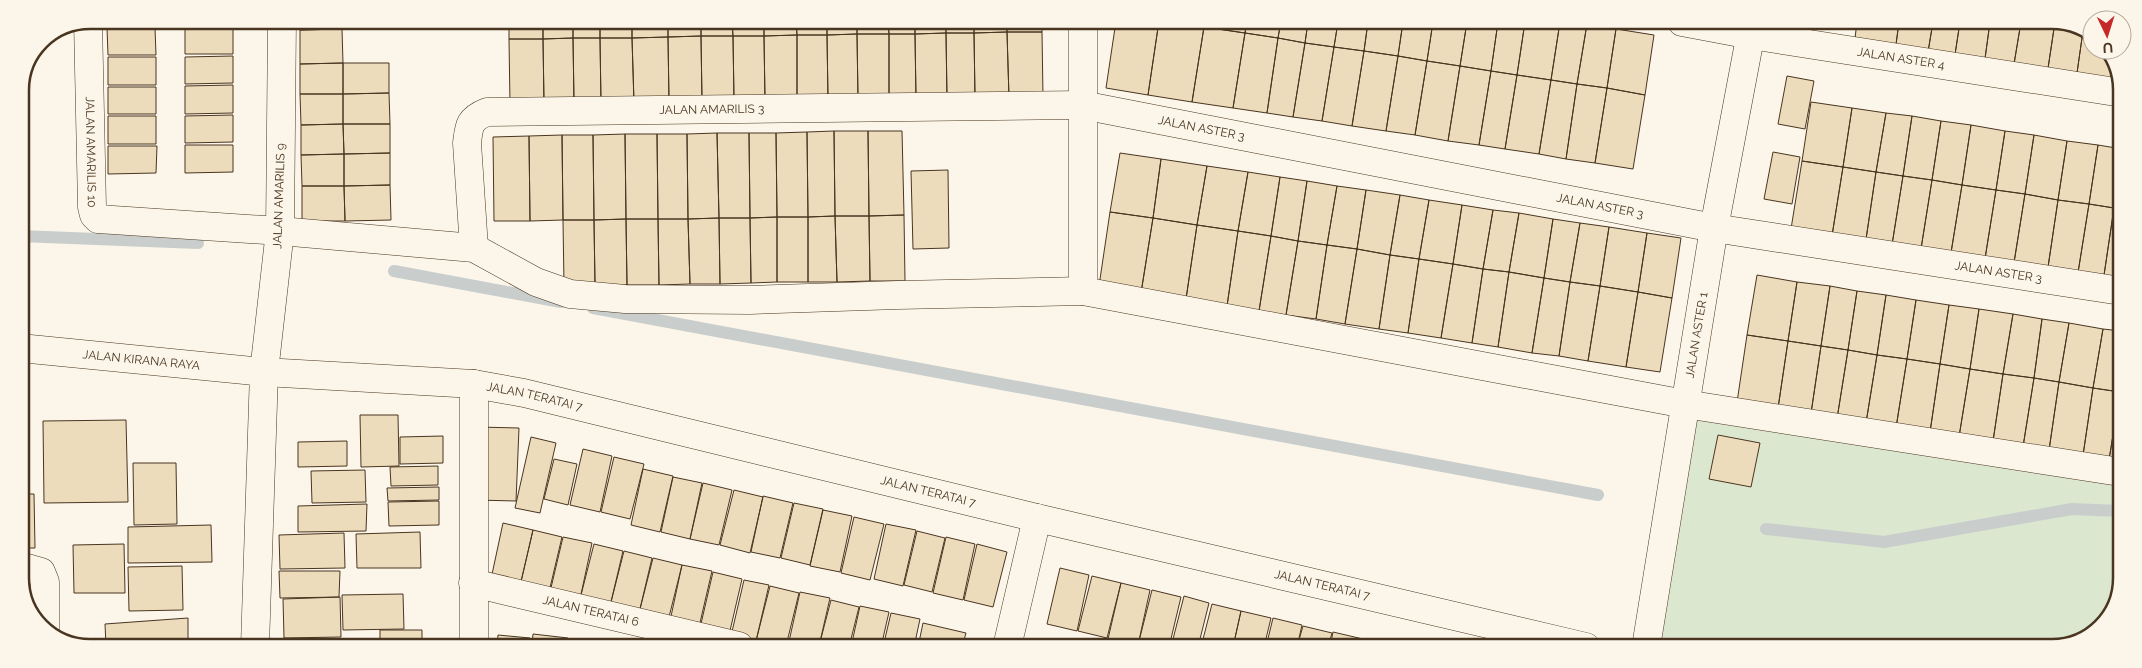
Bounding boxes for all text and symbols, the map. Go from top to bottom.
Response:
north arrow [2082,10,2132,60]
text: U [2102,40,2114,56]
street label: JALAN ASTER 4 [1856,45,1946,72]
street label: JALAN AMARILIS 10 [83,96,99,208]
street label: JALAN AMARILIS 3 [659,102,764,117]
street label: JALAN ASTER 3 [1157,113,1246,144]
street label: JALAN AMARILIS 9 [270,143,288,249]
street label: JALAN ASTER 3 [1555,191,1645,221]
street label: JALAN ASTER 3 [1954,258,2043,286]
street label: JALAN ASTER 1 [1683,291,1710,379]
street label: JALAN KIRANA RAYA [82,347,201,373]
street label: JALAN TERATAI 7 [485,379,584,414]
street label: JALAN TERATAI 7 [879,473,978,510]
street label: JALAN TERATAI 7 [1273,567,1372,603]
street label: JALAN TERATAI 6 [541,593,640,629]

